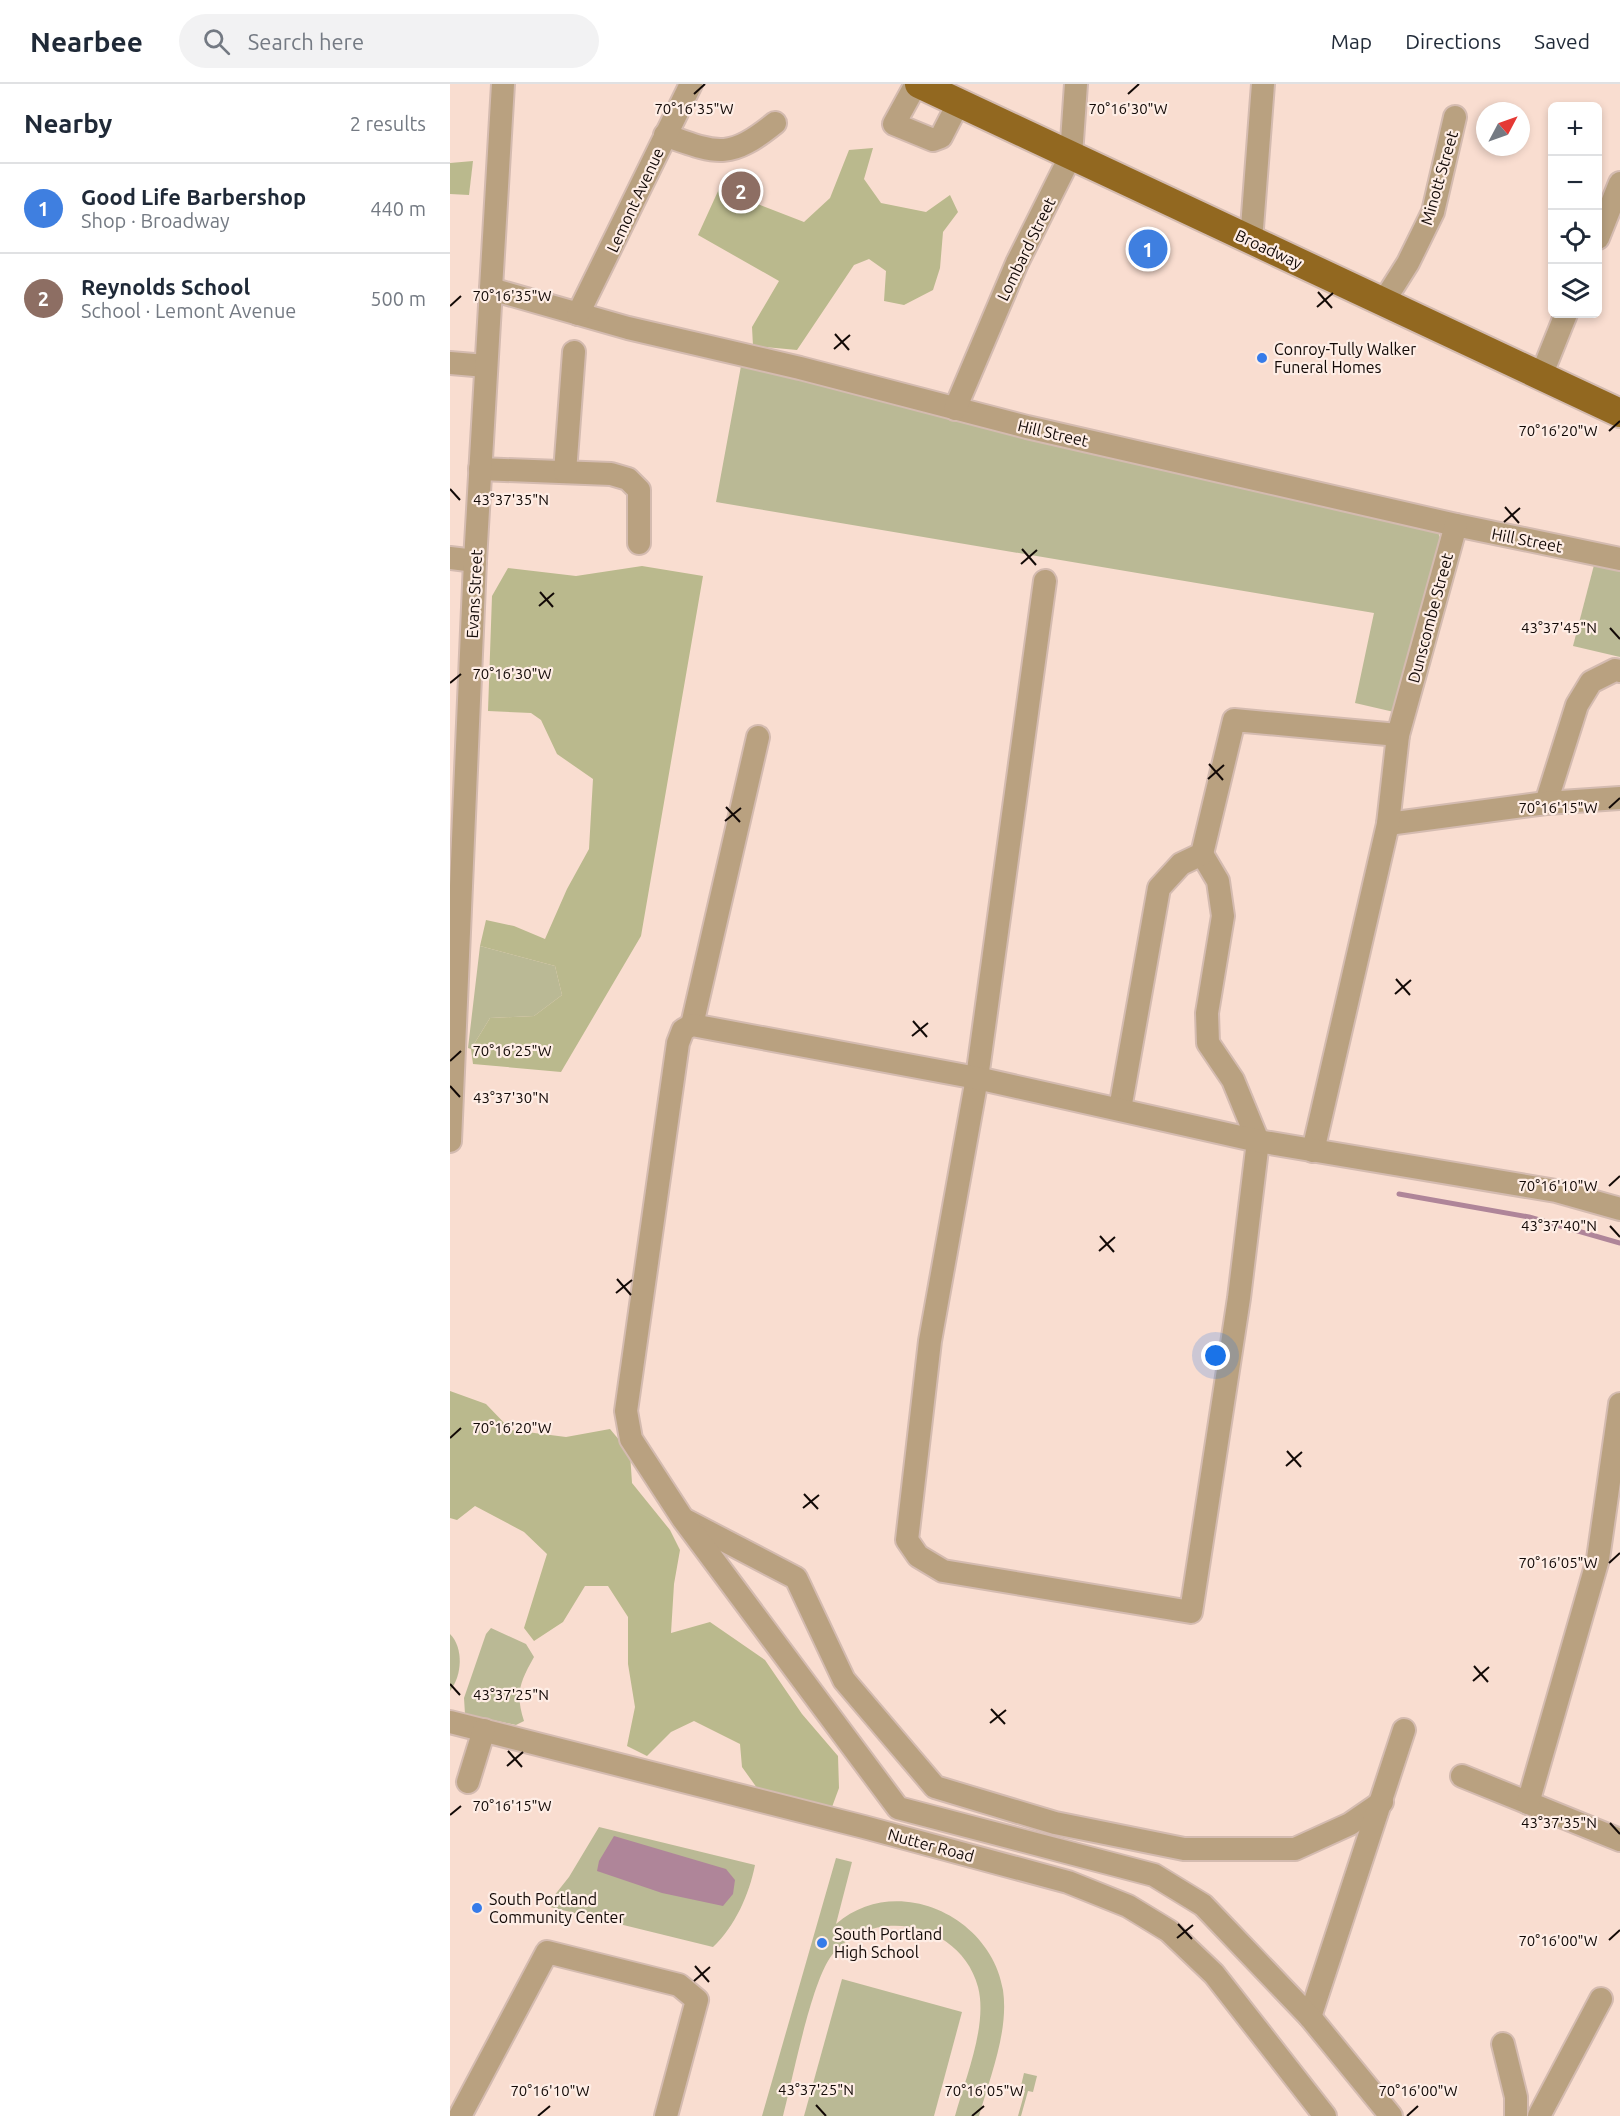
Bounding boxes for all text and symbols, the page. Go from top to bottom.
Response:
search box [179,14,599,68]
icon: search [200,25,233,58]
text: Nearbee [30,26,143,57]
text: Search here [248,29,364,54]
text: Map [1331,29,1372,53]
text: Directions [1405,29,1501,53]
text: Saved [1534,29,1590,53]
text: 70°16'35"W [654,100,734,117]
text: 70°16'30"W [1088,100,1168,117]
north arrow [1476,102,1530,156]
map controls [1548,102,1602,318]
button: + [1548,102,1602,156]
text: Nearby [24,109,112,138]
text: 2 results [350,112,426,135]
street label: Minott Street [1417,128,1461,227]
street label: Lemont Avenue [603,145,667,255]
button: − [1548,156,1602,210]
pin: 2 [722,168,760,214]
text: Good Life Barbershop [81,184,306,209]
street label: Lombard Street [993,194,1059,304]
text: 1 [38,197,49,220]
text: 440 m [370,197,426,220]
text: Shop · Broadway [81,209,230,232]
button: locate [1548,210,1602,264]
pin: 1 [1128,226,1168,272]
street label: Broadway [1233,226,1305,272]
button: layers [1548,264,1602,318]
text: Reynolds School [81,274,250,299]
text: 2 [38,287,49,310]
text: 500 m [370,287,426,310]
text: 70°16'35"W [472,287,552,304]
text: School · Lemont Avenue [81,299,296,322]
place label: Conroy-Tully Walker Funeral Homes [1274,340,1416,376]
marker: Conroy-Tully Walker Funeral Homes [1255,351,1269,365]
street label: Hill Street [1016,416,1091,450]
text: 70°16'20"W [1518,422,1598,439]
text: 43°37'35"N [473,491,549,508]
street label: Hill Street [1490,524,1565,556]
street label: Evans Street [463,548,485,639]
street label: Dunscombe Street [1404,550,1456,685]
text: 43°37'45"N [1521,619,1597,636]
text: 70°16'30"W [472,665,552,682]
text: 70°16'15"W [1518,799,1598,816]
text: 70°16'25"W [472,1042,552,1059]
text: 43°37'30"N [473,1089,549,1106]
text: 70°16'10"W [1518,1177,1598,1194]
text: 43°37'40"N [1521,1217,1597,1234]
your location [1201,1341,1230,1370]
text: 70°16'20"W [472,1419,552,1436]
text: 70°16'05"W [1518,1554,1598,1571]
text: 43°37'25"N [473,1686,549,1703]
text: 70°16'15"W [472,1797,552,1814]
text: 43°37'35"N [1521,1814,1597,1831]
street label: Nutter Road [886,1825,976,1865]
place label: South Portland Community Center [489,1890,625,1926]
marker: South Portland Community Center [470,1901,484,1915]
place label: South Portland High School [834,1925,942,1961]
text: 70°16'00"W [1518,1932,1598,1949]
marker: South Portland High School [815,1936,829,1950]
text: 43°37'25"N [778,2081,854,2098]
text: 70°16'10"W [510,2082,590,2099]
text: 70°16'05"W [944,2082,1024,2099]
text: 70°16'00"W [1378,2082,1458,2099]

